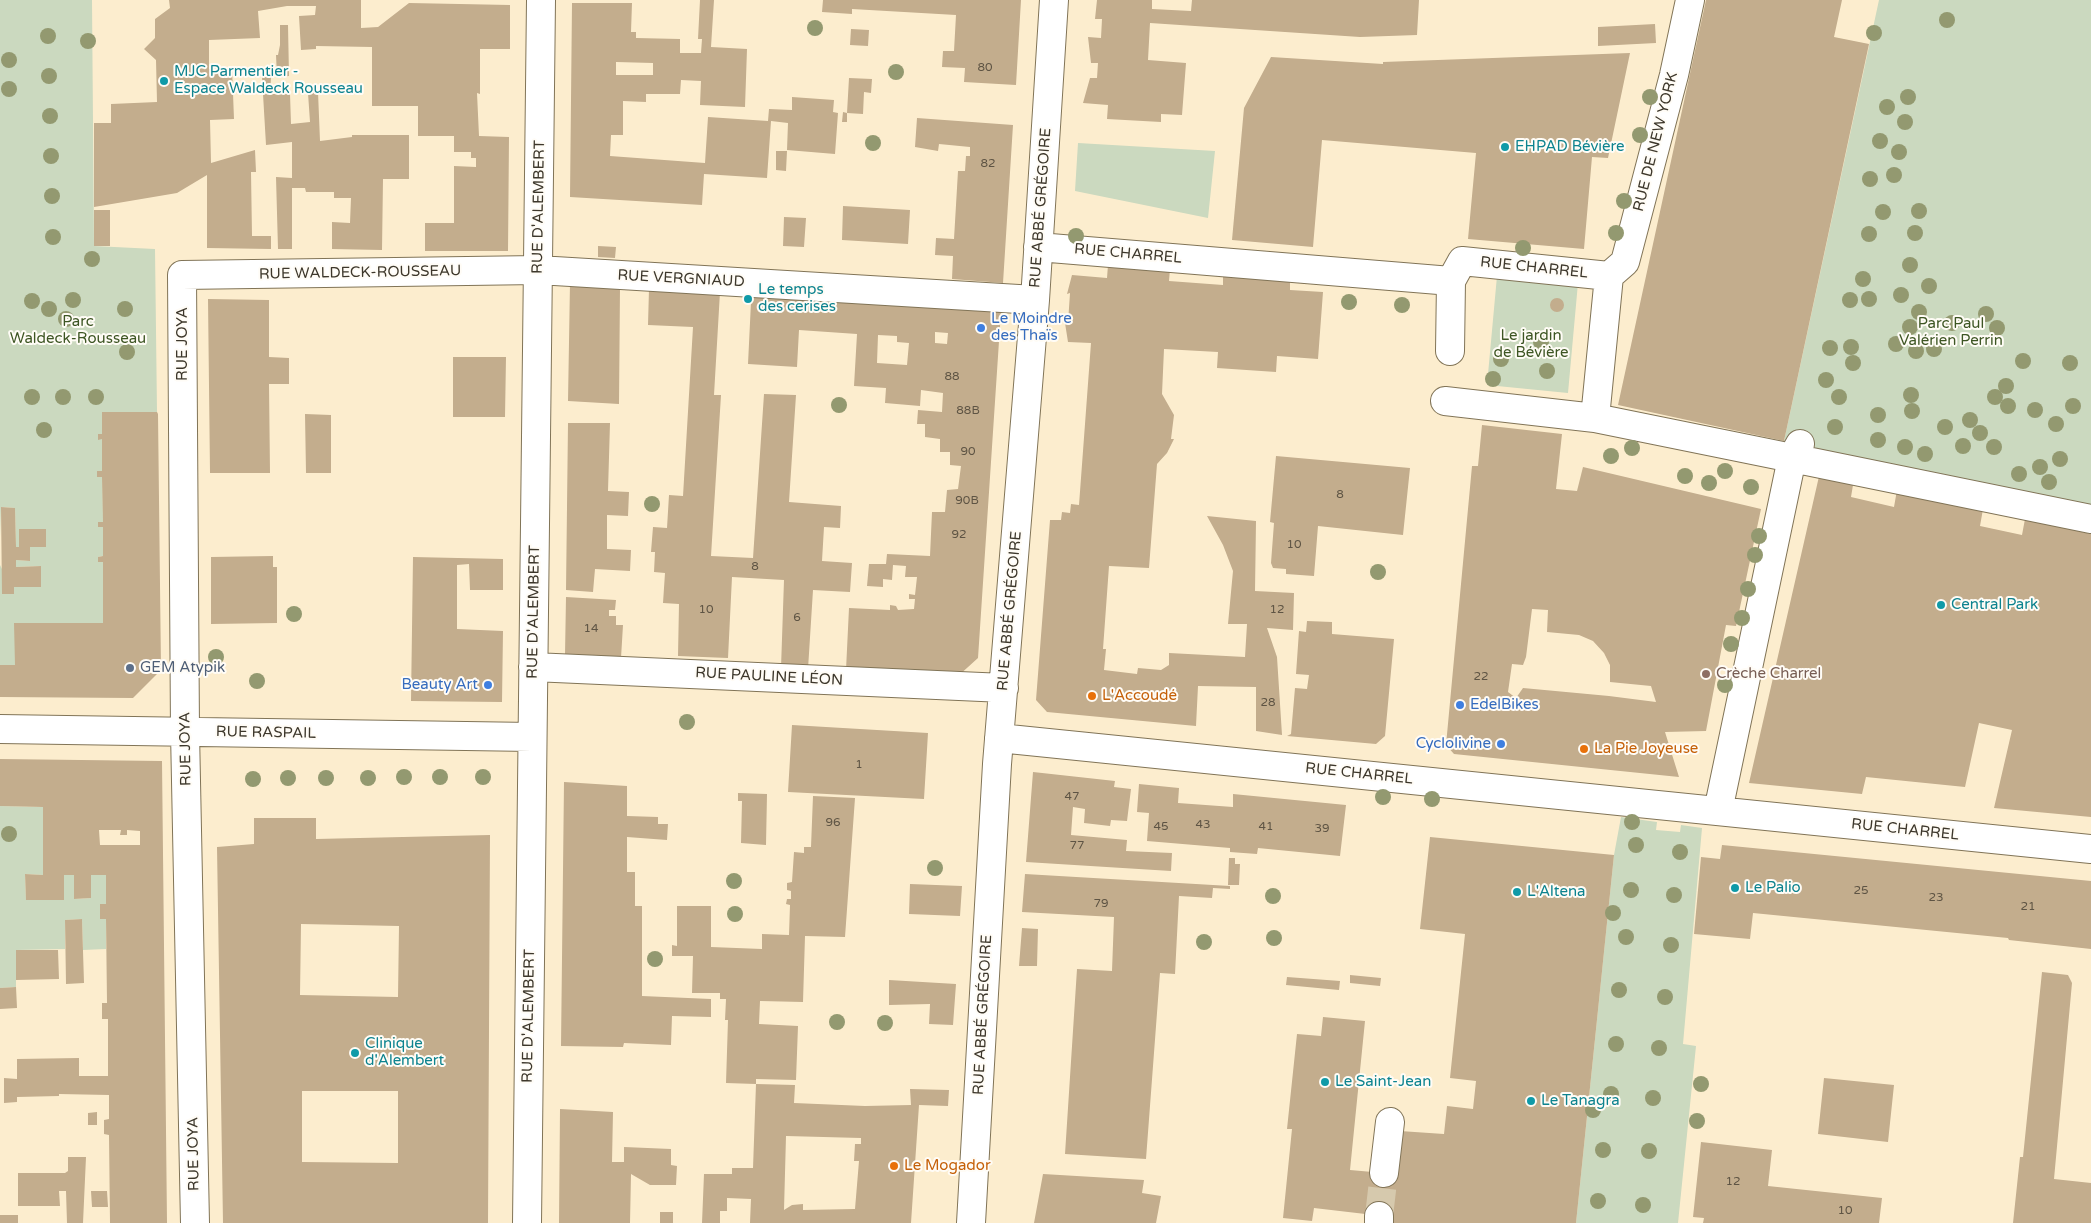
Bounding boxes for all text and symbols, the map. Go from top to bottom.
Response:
house number: 80 [977,61,993,75]
place label: MJC Parmentier - Espace Waldeck Rousseau [174,63,363,98]
street label: RUE DE NEW YORK [1630,70,1682,214]
marker: MJC Parmentier - Espace Waldeck Rousseau [158,75,170,87]
street label: RUE ABBÉ GRÉGOIRE [1026,127,1056,289]
place label: EHPAD Bévière [1515,138,1625,156]
street label: RUE D'ALEMBERT [529,140,549,274]
marker: EHPAD Bévière [1499,141,1511,153]
house number: 82 [980,157,996,171]
street label: RUE CHARREL [1073,240,1183,268]
street label: RUE CHARREL [1479,253,1589,283]
street label: RUE WALDECK-ROUSSEAU [259,262,461,284]
street label: RUE VERGNIAUD [617,267,745,291]
place label: Le temps des cerises [758,281,836,316]
marker: Le temps des cerises [742,293,754,305]
street label: RUE JOYA [174,307,192,381]
place label: Le Moindre des Thaïs [991,310,1072,345]
park label: Parc Waldeck-Rousseau [10,313,146,348]
park label: Parc Paul Valérien Perrin [1899,315,2003,350]
marker: Le Moindre des Thaïs [975,322,987,334]
park label: Le jardin de Bévière [1494,327,1568,362]
house number: 88 [944,370,960,384]
house number: 88B [956,404,980,418]
house number: 90 [960,445,976,459]
house number: 8 [1336,488,1344,502]
house number: 90B [955,494,979,508]
house number: 92 [951,528,967,542]
street label: RUE ABBÉ GRÉGOIRE [994,530,1026,692]
house number: 10 [1286,538,1302,552]
street label: RUE D'ALEMBERT [524,545,544,679]
house number: 8 [751,560,759,574]
place label: Central Park [1951,596,2038,614]
marker: Central Park [1935,599,1947,611]
house number: 10 [698,603,714,617]
house number: 12 [1269,603,1285,617]
house number: 6 [793,611,801,625]
house number: 14 [583,622,599,636]
place label: GEM Atypik [140,659,225,677]
marker: GEM Atypik [124,662,136,674]
street label: RUE PAULINE LÉON [695,664,843,690]
place label: Crèche Charrel [1716,665,1821,683]
marker: Crèche Charrel [1700,668,1712,680]
house number: 22 [1473,670,1489,684]
place label: Beauty Art [402,676,478,694]
marker: Beauty Art [482,679,494,691]
place label: L'Accoudé [1102,687,1177,705]
marker: L'Accoudé [1086,690,1098,702]
house number: 28 [1260,696,1276,710]
place label: EdelBikes [1470,696,1539,714]
marker: EdelBikes [1454,699,1466,711]
street label: RUE JOYA [176,712,196,786]
street label: RUE RASPAIL [216,723,316,743]
place label: Cyclolivine [1416,735,1491,753]
marker: Cyclolivine [1495,738,1507,750]
place label: La Pie Joyeuse [1594,740,1698,758]
marker: La Pie Joyeuse [1578,743,1590,755]
house number: 1 [855,758,863,772]
street label: RUE CHARREL [1304,759,1414,789]
house number: 47 [1064,790,1080,804]
street label: RUE CHARREL [1850,815,1960,845]
house number: 96 [825,816,841,830]
house number: 43 [1195,818,1211,832]
house number: 45 [1153,820,1169,834]
house number: 41 [1258,820,1274,834]
house number: 39 [1314,822,1330,836]
house number: 77 [1069,839,1085,853]
place label: Le Palio [1745,879,1801,897]
marker: Le Palio [1729,882,1741,894]
place label: L'Altena [1527,883,1585,901]
house number: 25 [1853,884,1869,898]
marker: L'Altena [1511,886,1523,898]
house number: 23 [1928,891,1944,905]
house number: 79 [1093,897,1109,911]
house number: 21 [2020,900,2036,914]
street label: RUE ABBÉ GRÉGOIRE [970,934,996,1096]
street label: RUE D'ALEMBERT [519,949,539,1083]
place label: Clinique d'Alembert [365,1035,444,1070]
marker: Clinique d'Alembert [349,1047,361,1059]
place label: Le Saint-Jean [1335,1073,1431,1091]
marker: Le Saint-Jean [1319,1076,1331,1088]
place label: Le Tanagra [1541,1092,1620,1110]
marker: Le Tanagra [1525,1095,1537,1107]
street label: RUE JOYA [184,1117,204,1191]
place label: Le Mogador [904,1157,991,1175]
marker: Le Mogador [888,1160,900,1172]
house number: 12 [1725,1175,1741,1189]
house number: 10 [1837,1204,1853,1218]

